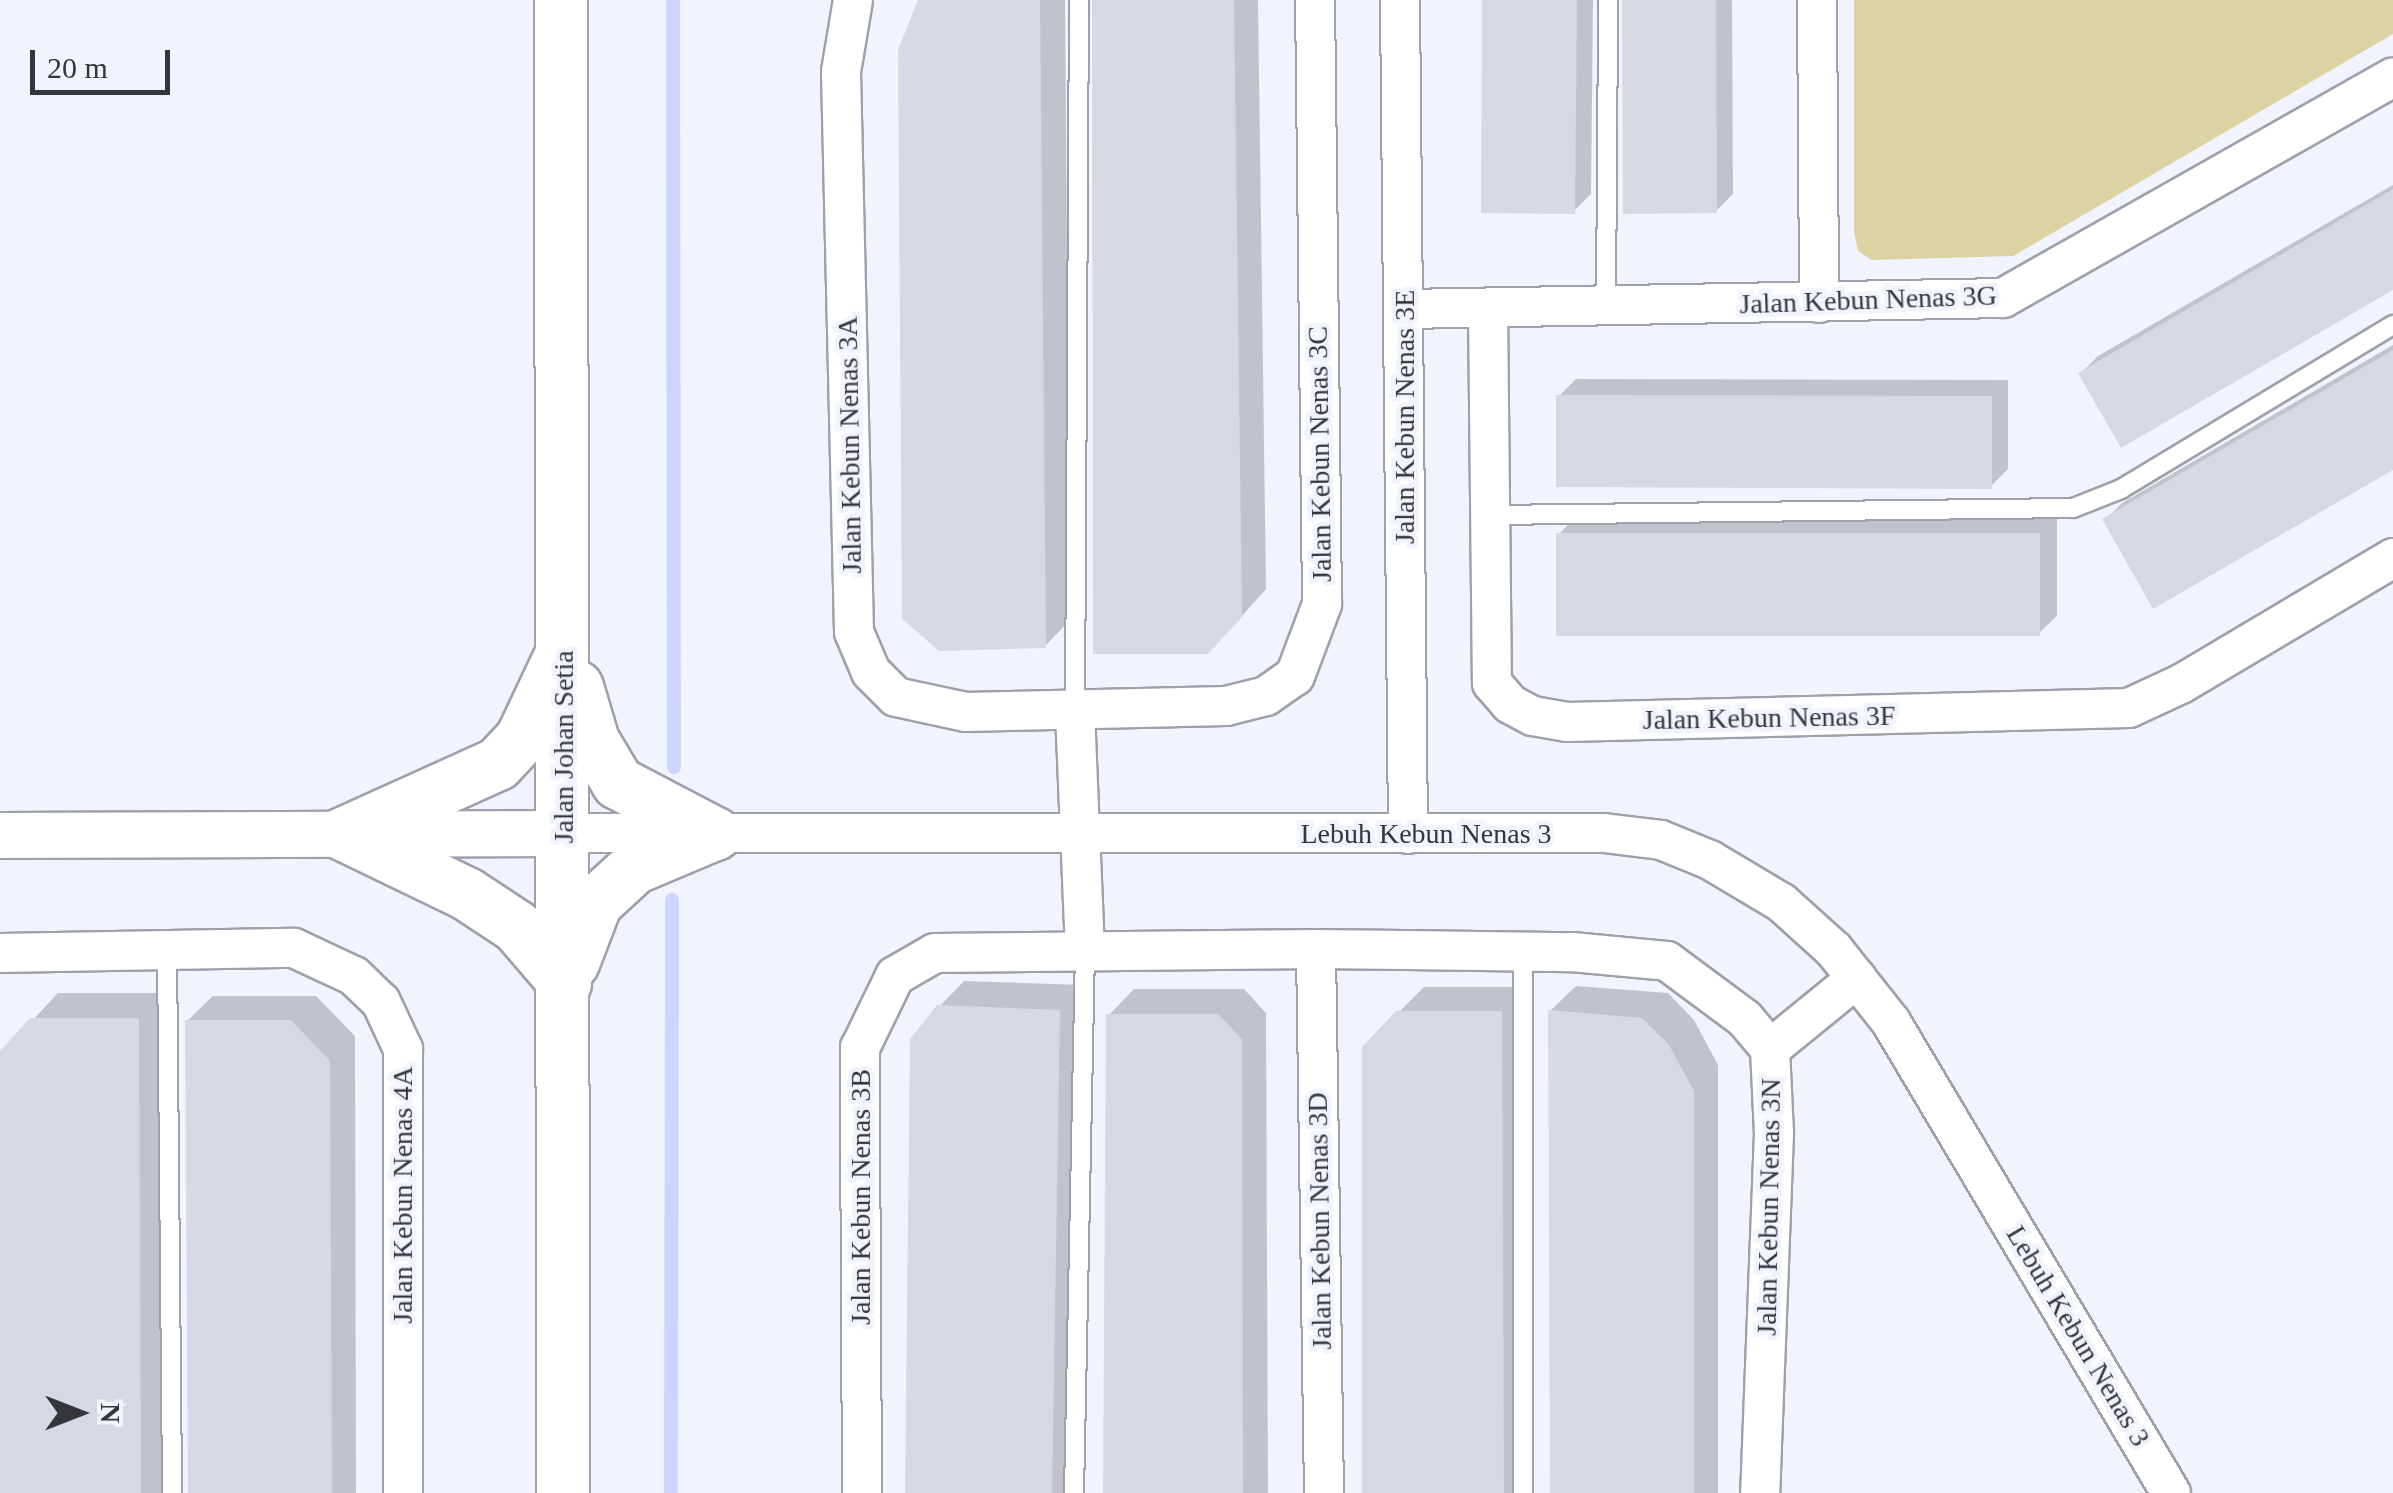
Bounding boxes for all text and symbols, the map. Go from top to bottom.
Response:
scale bar [35,30,175,92]
text: 20 m [47,51,108,84]
street label: Jalan Kebun Nenas 3G [1739,279,1997,321]
street label: Jalan Kebun Nenas 3E [1388,290,1422,544]
street label: Jalan Kebun Nenas 3A [831,316,869,574]
street label: Jalan Kebun Nenas 3C [1301,326,1339,582]
street label: Jalan Johan Setia [547,651,581,843]
street label: Jalan Kebun Nenas 3F [1642,699,1896,737]
street label: Lebuh Kebun Nenas 3 [1300,817,1552,851]
street label: Jalan Kebun Nenas 4A [386,1066,420,1324]
street label: Jalan Kebun Nenas 3B [844,1069,878,1325]
street label: Jalan Kebun Nenas 3N [1750,1078,1788,1336]
street label: Jalan Kebun Nenas 3D [1301,1092,1339,1350]
street label: Lebuh Kebun Nenas 3 [1999,1220,2157,1452]
north arrow [30,1363,130,1463]
text: N [95,1403,126,1423]

